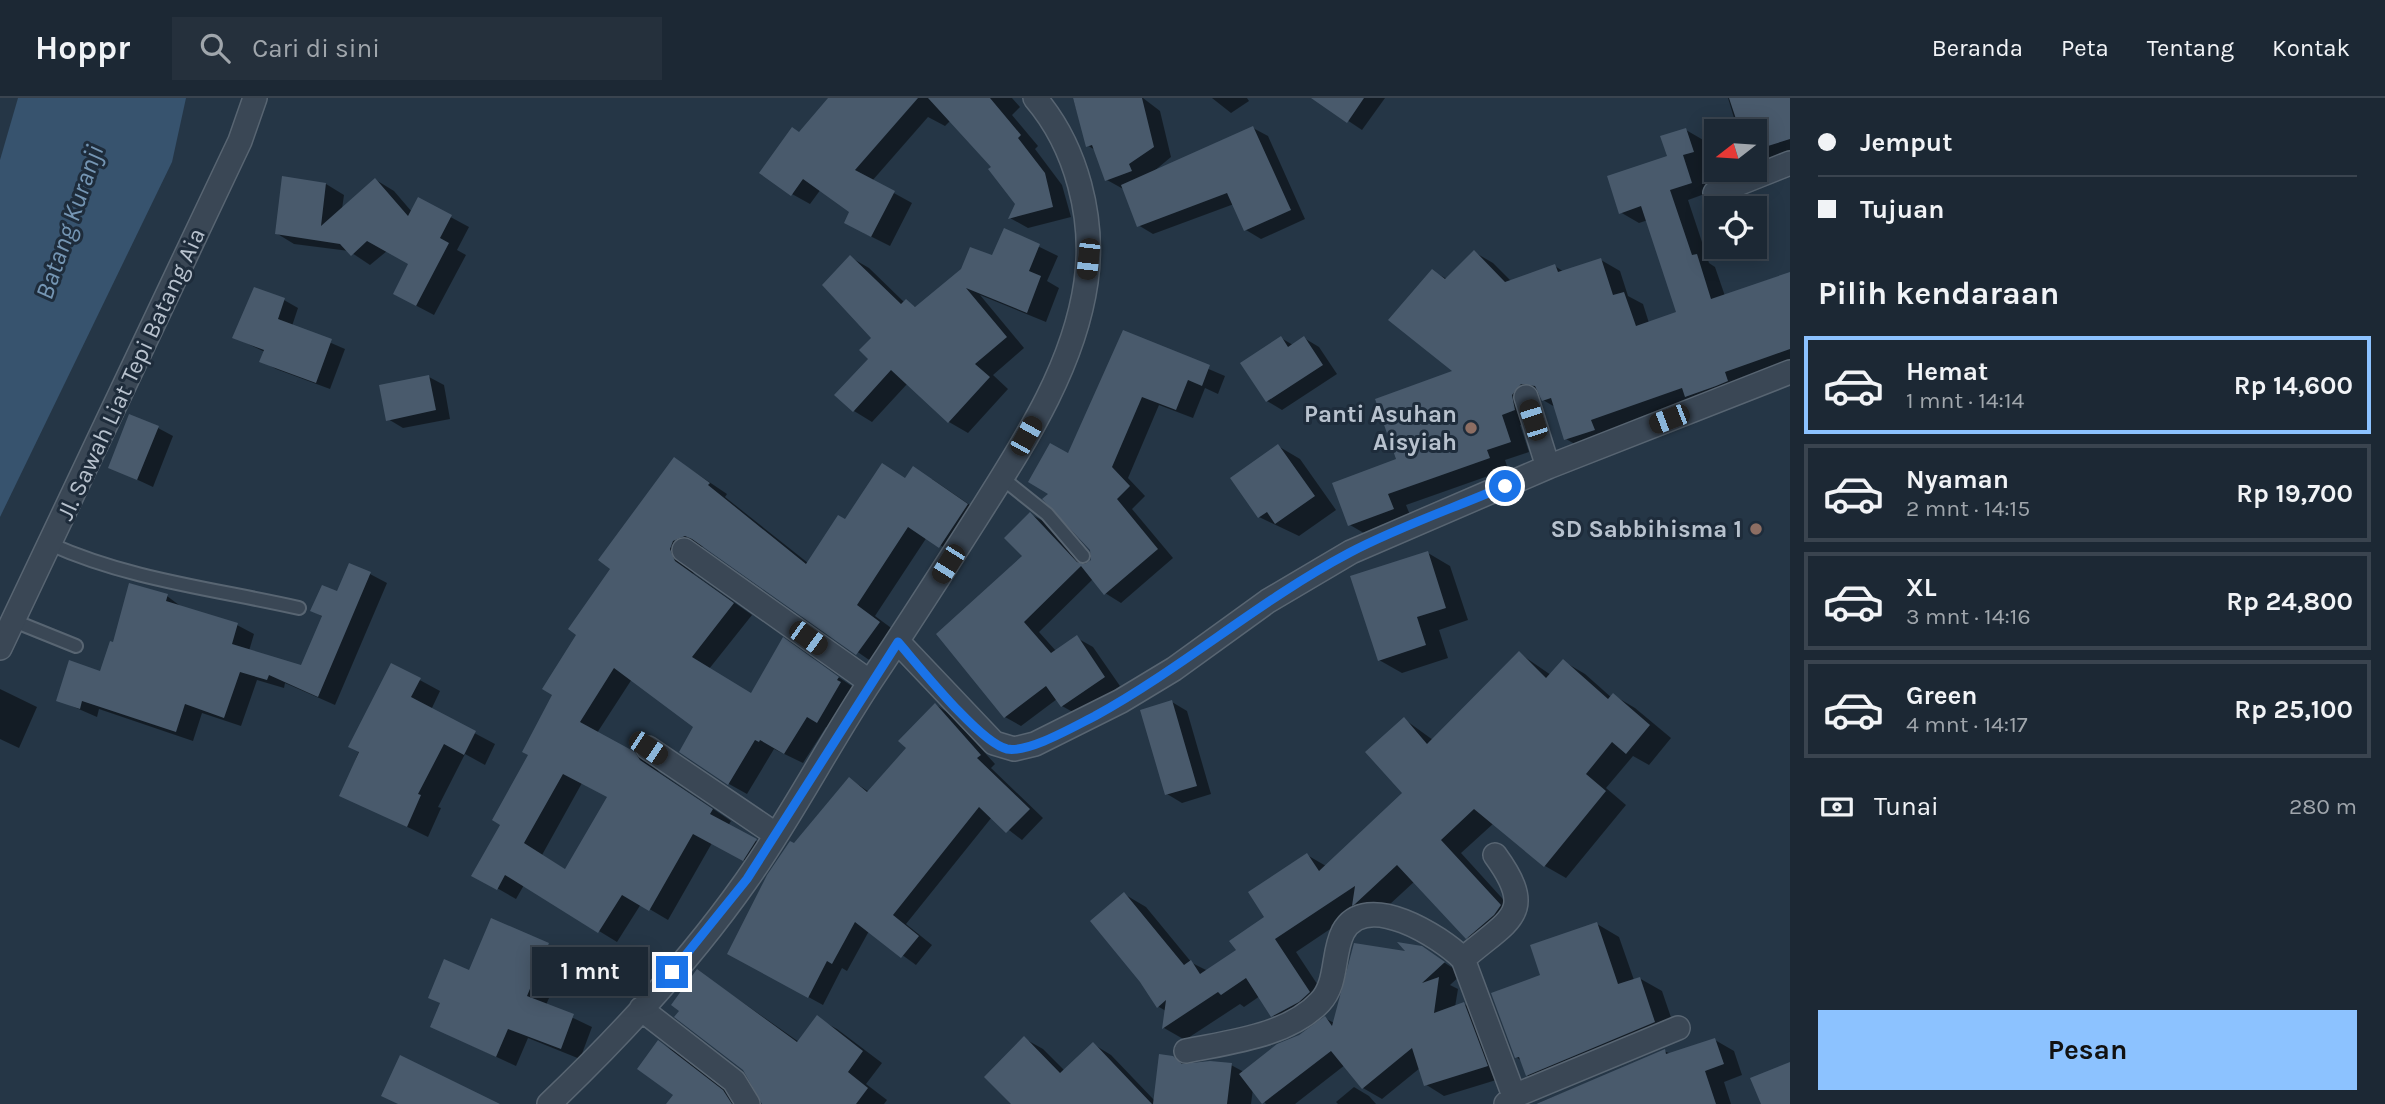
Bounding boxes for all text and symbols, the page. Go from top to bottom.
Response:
search box [172,17,662,80]
text: Hoppr [35,29,130,67]
icon: search [196,29,234,67]
text: Cari di sini [252,33,380,64]
text: Beranda [1932,34,2023,62]
text: Peta [2061,34,2109,62]
text: Tentang [2147,34,2234,62]
text: Kontak [2272,34,2350,62]
north arrow [1704,119,1768,182]
map controls [1704,119,1767,259]
text: Jemput [1860,127,1952,158]
water label: Batang Kuranji [29,141,110,303]
text: Tujuan [1860,194,1944,225]
button: locate [1704,196,1767,259]
street label: Jl. Sawah Liat Tepi Batang Aia [51,224,211,524]
car [1076,237,1101,281]
text: Pilih kendaraan [1818,275,2059,312]
icon: car [1822,354,1885,417]
text: Hemat [1906,356,1988,387]
text: Rp 14,600 [2234,370,2353,401]
text: 1 mnt · 14:14 [1906,387,2024,414]
car [1517,397,1550,443]
place label: Panti Asuhan Aisyiah [1304,400,1457,456]
car [1646,402,1693,436]
car [1007,413,1046,459]
marker: Panti Asuhan Aisyiah [1463,420,1479,436]
icon: car [1822,462,1885,525]
text: Nyaman [1906,464,2009,495]
route start [1489,470,1521,502]
text: Rp 19,700 [2236,478,2353,509]
text: 2 mnt · 14:15 [1906,495,2030,522]
place label: SD Sabbihisma 1 [1551,515,1742,543]
marker: SD Sabbihisma 1 [1748,521,1764,537]
car [928,541,969,587]
icon: car [1822,570,1885,633]
text: XL [1906,572,1937,603]
text: Rp 24,800 [2226,586,2353,617]
text: 3 mnt · 14:16 [1906,603,2031,630]
car [785,617,832,659]
icon: car [1822,678,1885,741]
text: Green [1906,680,1978,711]
text: Rp 25,100 [2234,694,2353,725]
text: 4 mnt · 14:17 [1906,711,2028,738]
car [625,728,672,768]
icon: cash [1818,788,1856,826]
text: Tunai [1874,791,1939,822]
text: 280 m [2289,793,2357,820]
callout: 1 mnt [532,948,648,996]
route end [656,956,688,988]
text: 1 mnt [560,958,620,985]
button: Pesan [1818,1010,2357,1090]

